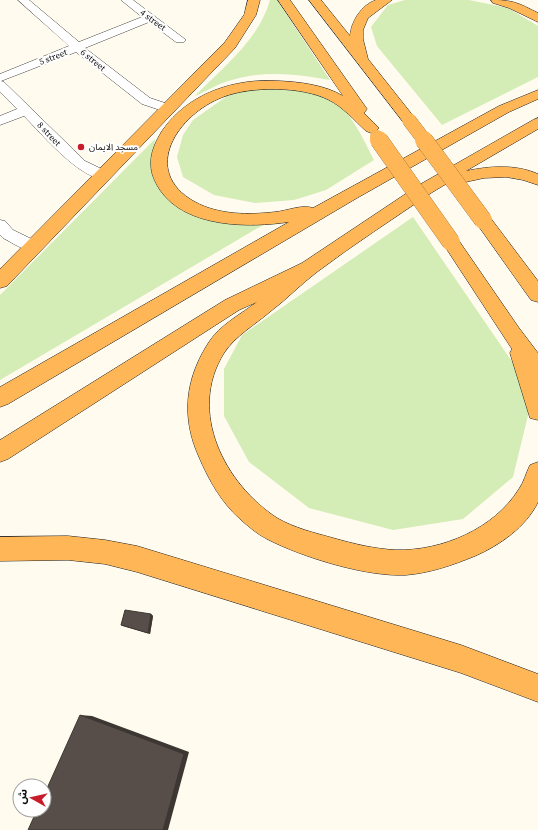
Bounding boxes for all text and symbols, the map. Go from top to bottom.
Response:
street label: 4 street [138,7,168,33]
street label: 5 street [37,46,69,68]
street label: 6 street [78,46,108,74]
street label: 8 street [35,119,64,149]
place label: مسجد الايمان [89,141,138,153]
marker: مسجد الايمان [76,142,86,152]
north arrow [12,778,52,818]
text: ش [14,788,31,805]

